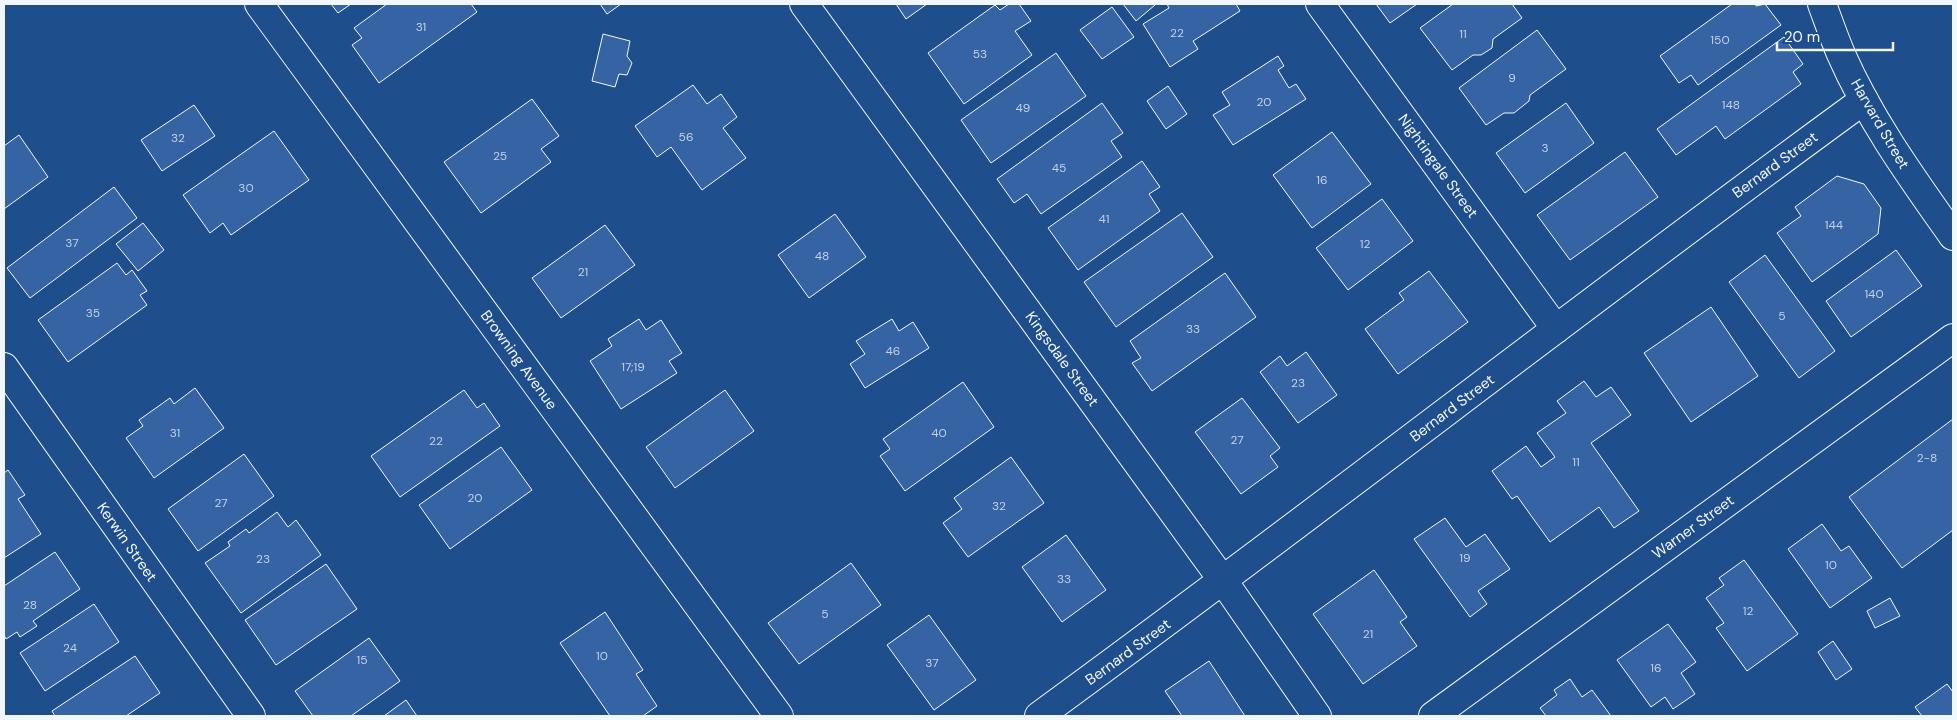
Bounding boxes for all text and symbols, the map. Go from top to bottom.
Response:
house number: 31 [416,19,426,35]
scale bar [1777,20,1893,52]
house number: 22 [1170,25,1184,41]
house number: 11 [1459,26,1467,42]
text: 20 m [1784,27,1820,47]
house number: 150 [1710,32,1730,48]
house number: 53 [973,46,987,62]
house number: 9 [1508,70,1516,86]
street label: Harvard Street [1846,75,1914,173]
house number: 20 [1256,94,1272,110]
house number: 148 [1722,97,1740,113]
house number: 49 [1016,100,1030,116]
street label: Nightingale Street [1393,110,1483,222]
street label: Bernard Street [1728,127,1822,203]
house number: 56 [679,129,693,145]
house number: 32 [171,130,185,146]
house number: 3 [1541,140,1549,156]
house number: 25 [493,148,507,164]
house number: 45 [1052,160,1066,176]
house number: 16 [1316,172,1328,188]
house number: 30 [238,180,254,196]
house number: 41 [1098,211,1110,227]
house number: 144 [1825,217,1843,233]
house number: 37 [65,235,79,251]
house number: 12 [1360,236,1370,252]
house number: 48 [815,248,829,264]
house number: 21 [578,264,588,280]
house number: 140 [1864,286,1884,302]
house number: 35 [86,305,100,321]
street label: Browning Avenue [476,306,562,414]
street label: Kingsdale Street [1021,307,1103,411]
house number: 5 [1778,308,1786,324]
house number: 33 [1186,321,1200,337]
house number: 46 [886,343,900,359]
house number: 17;19 [621,359,645,375]
street label: Bernard Street [1406,370,1498,446]
house number: 23 [1291,375,1305,391]
house number: 31 [170,425,180,441]
house number: 40 [931,425,947,441]
house number: 27 [1230,432,1244,448]
house number: 22 [429,433,443,449]
house number: 2-8 [1917,450,1937,466]
house number: 11 [1572,454,1580,470]
house number: 20 [467,490,483,506]
street label: Warner Street [1648,490,1738,564]
house number: 27 [214,495,228,511]
street label: Kerwin Street [92,498,162,586]
house number: 32 [992,498,1006,514]
house number: 19 [1459,550,1471,566]
house number: 23 [256,551,270,567]
house number: 10 [1825,557,1837,573]
house number: 33 [1057,571,1071,587]
house number: 28 [23,597,37,613]
house number: 12 [1743,603,1753,619]
house number: 5 [821,606,829,622]
street label: Bernard Street [1081,614,1175,690]
house number: 21 [1363,626,1373,642]
house number: 24 [63,640,77,656]
house number: 10 [596,648,608,664]
house number: 15 [356,652,368,668]
house number: 37 [925,655,939,671]
house number: 16 [1650,660,1662,676]

